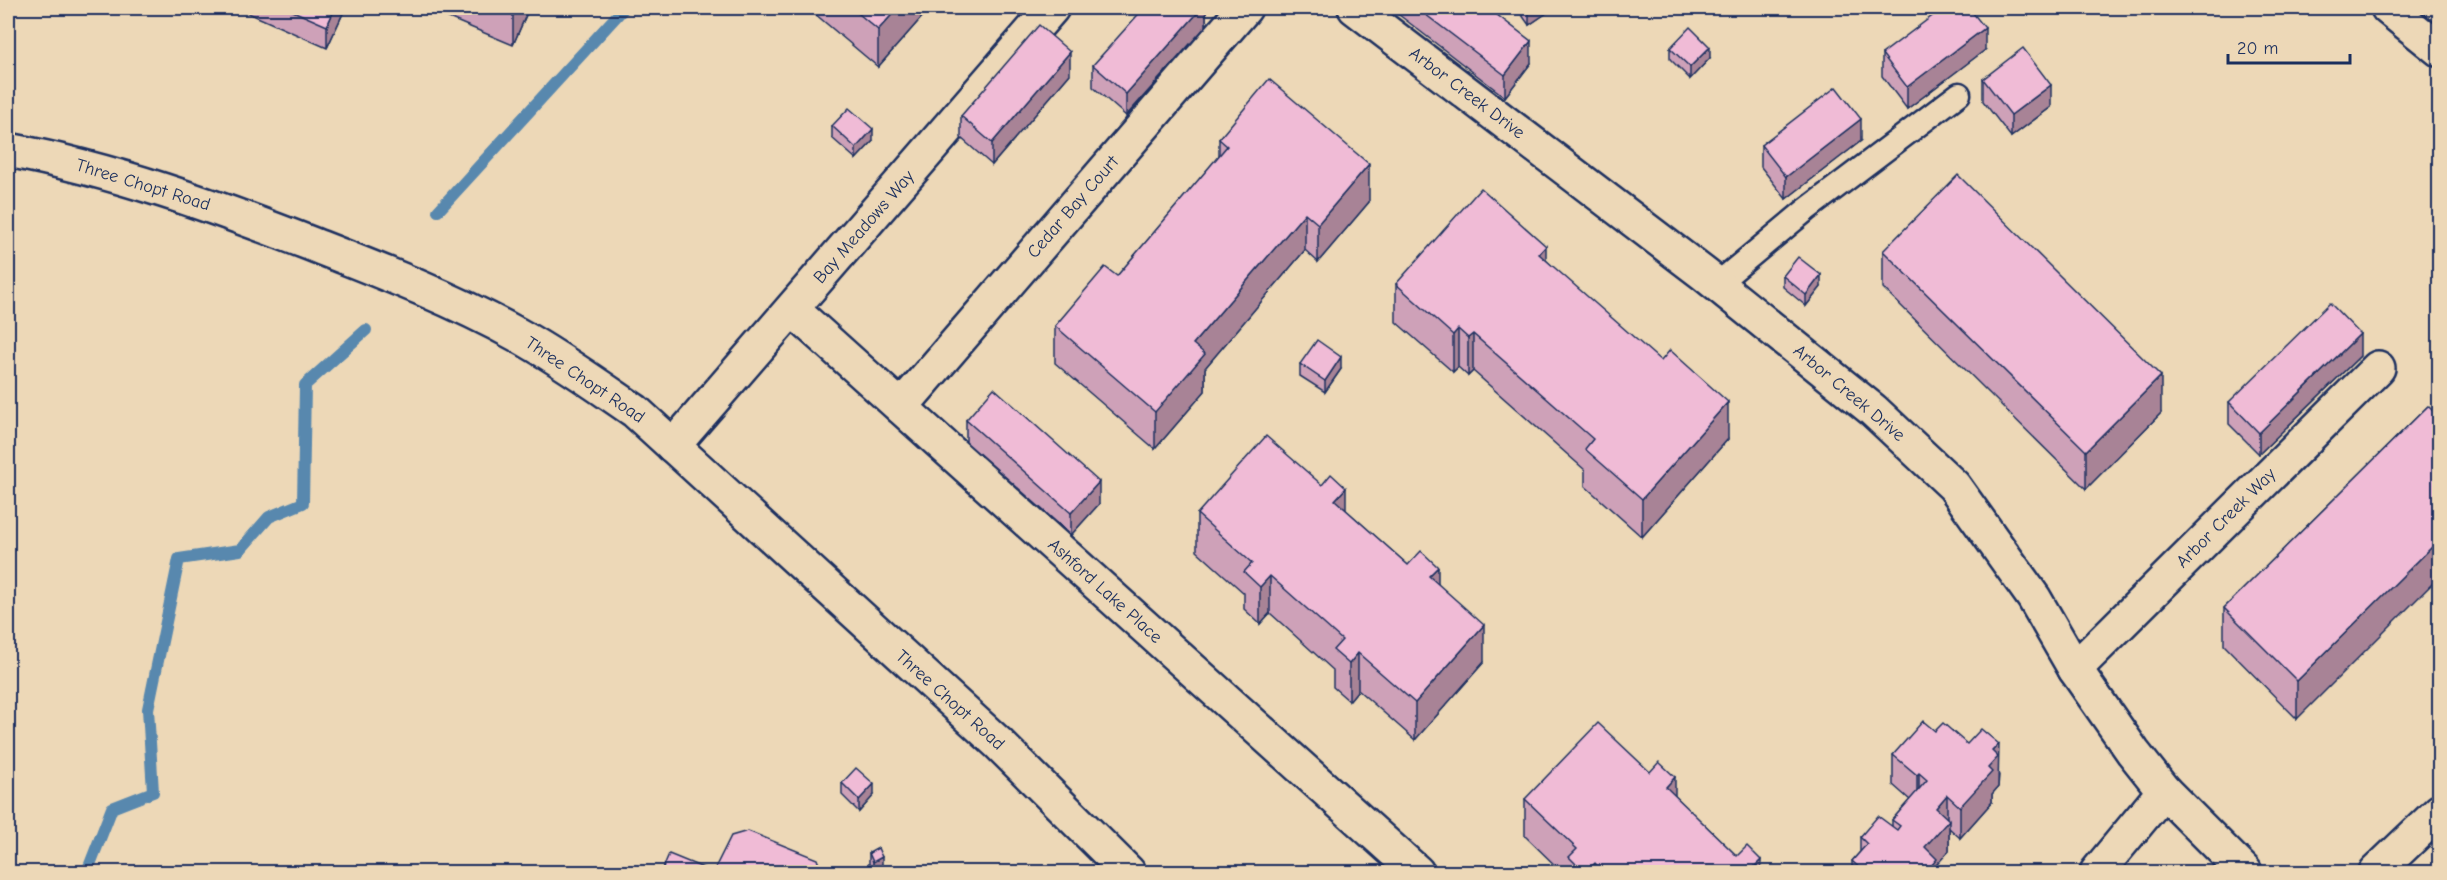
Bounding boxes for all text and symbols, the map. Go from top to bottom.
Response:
scale bar [2228,27,2350,65]
text: 20 m [2237,38,2278,59]
street label: Arbor Creek Drive [1405,43,1529,143]
street label: Cedar Bay Court [1023,151,1124,262]
street label: Three Chopt Road [73,155,213,215]
street label: Bay Meadows Way [809,166,919,288]
street label: Three Chopt Road [521,332,649,428]
street label: Arbor Creek Drive [1789,340,1909,446]
street label: Arbor Creek Way [2172,463,2281,572]
street label: Ashford Lake Place [1044,534,1166,648]
street label: Three Chopt Road [891,646,1009,754]

